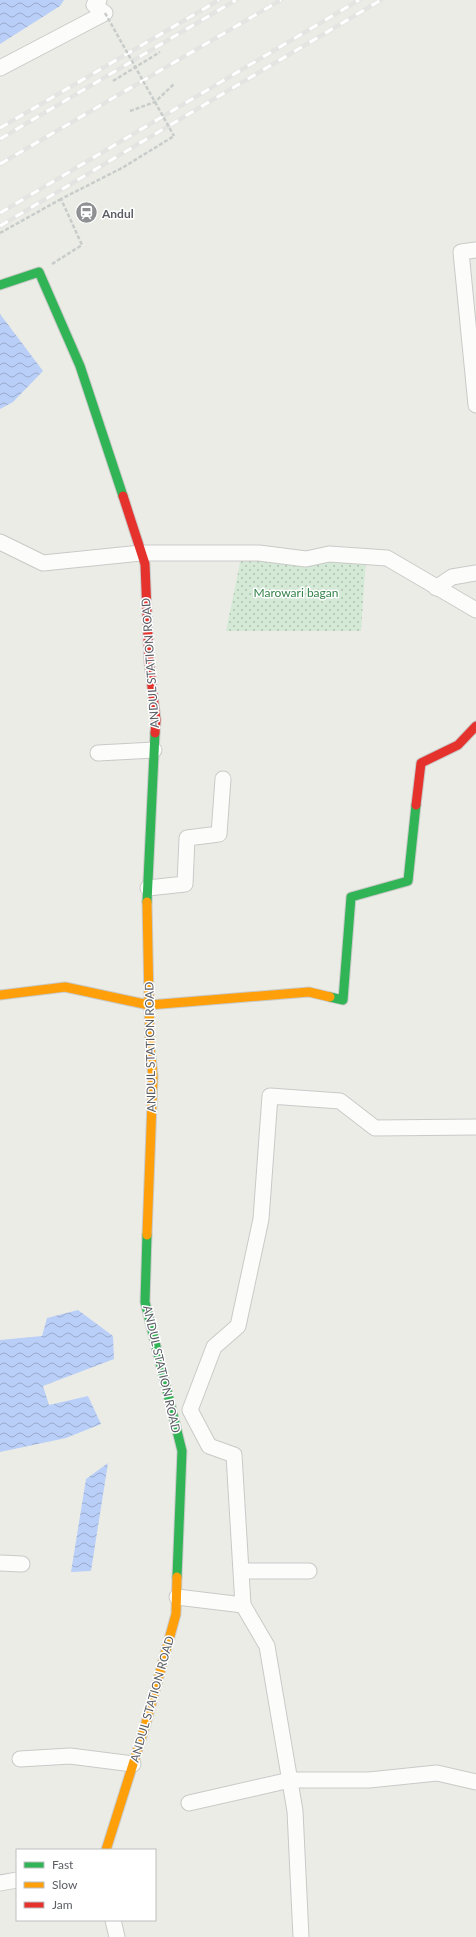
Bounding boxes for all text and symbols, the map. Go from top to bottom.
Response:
station icon: Andul [73,200,99,226]
place label: Andul [101,206,134,221]
park label: Marowari bagan [254,585,339,600]
street label: ANDUL STATION ROAD [138,597,162,729]
street label: ANDUL STATION ROAD [141,982,159,1112]
street label: ANDUL STATION ROAD [140,1304,184,1434]
street label: ANDUL STATION ROAD [127,1634,177,1764]
legend [16,1849,156,1921]
text: Fast [52,1857,74,1872]
text: Slow [52,1877,78,1892]
text: Jam [52,1897,73,1912]

